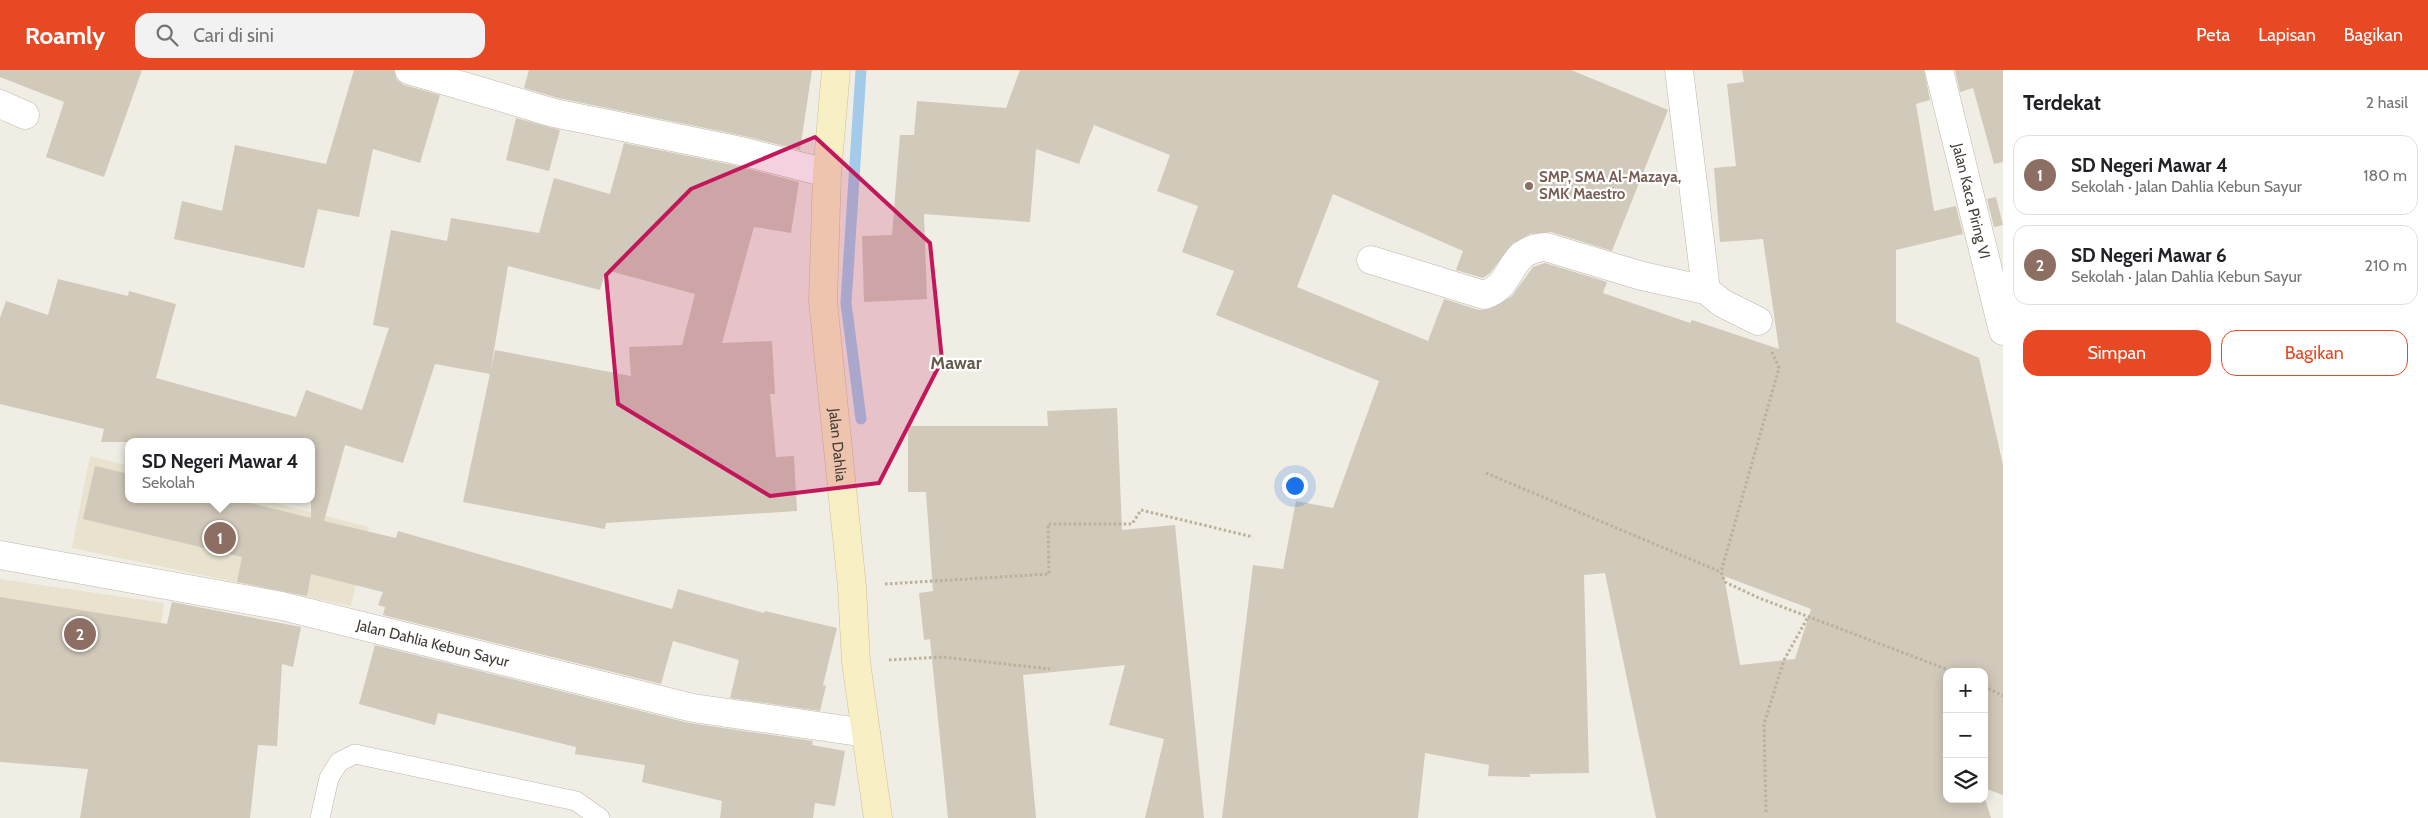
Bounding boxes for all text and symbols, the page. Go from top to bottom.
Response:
search box [135,13,485,58]
text: Roamly [25,21,105,50]
icon: search [153,21,181,49]
text: Cari di sini [193,24,274,47]
text: Peta [2196,24,2230,46]
text: Lapisan [2258,24,2316,46]
text: Bagikan [2344,24,2403,46]
text: Terdekat [2023,90,2101,115]
text: 2 hasil [2366,93,2408,112]
street label: Jalan Kaca Piring VI [1948,141,1994,261]
text: SD Negeri Mawar 4 [2071,154,2228,177]
text: 1 [2037,166,2043,185]
text: 180 m [2363,166,2407,185]
place label: SMP, SMA Al-Mazaya, SMK Maestro [1539,168,1681,203]
text: Sekolah · Jalan Dahlia Kebun Sayur [2071,177,2302,196]
marker: SMP, SMA Al-Mazaya, SMK Maestro [1523,180,1535,192]
text: SD Negeri Mawar 6 [2071,244,2227,267]
text: 2 [2036,256,2044,275]
text: 210 m [2365,256,2407,275]
text: Sekolah · Jalan Dahlia Kebun Sayur [2071,267,2302,286]
button: Simpan [2023,330,2211,376]
button: Bagikan [2221,330,2408,376]
district label: Mawar [930,352,982,374]
street label: Jalan Dahlia [825,406,850,483]
popup [125,438,315,503]
text: SD Negeri Mawar 4 [142,450,298,473]
text: Sekolah [142,473,195,492]
your location [1282,473,1308,499]
pin: 1 [204,519,236,557]
pin: 2 [64,615,96,653]
street label: Jalan Dahlia Kebun Sayur [354,616,511,671]
map controls [1943,668,1988,803]
button: + [1943,668,1988,713]
button: − [1943,713,1988,758]
button: layers [1943,758,1988,803]

